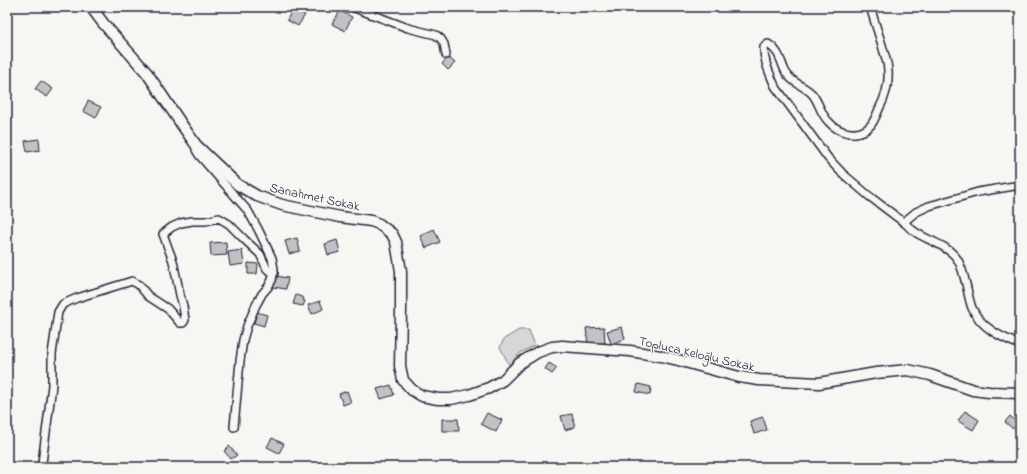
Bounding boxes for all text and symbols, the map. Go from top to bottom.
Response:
street label: Sarıahmet Sokak [268,179,362,216]
street label: Topluca Keloğlu Sokak [637,332,757,378]

